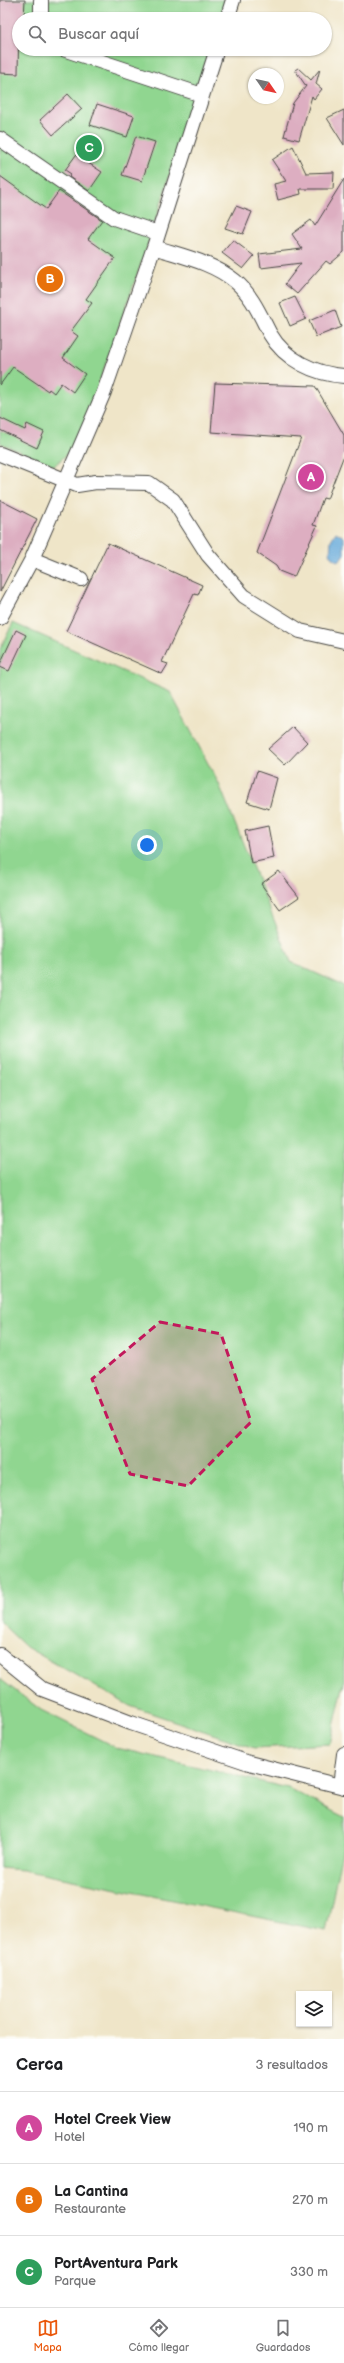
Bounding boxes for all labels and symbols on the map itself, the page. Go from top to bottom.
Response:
north arrow [248,68,284,104]
pin: C [76,133,102,163]
pin: B [37,264,63,294]
pin: A [298,462,324,492]
your location [137,835,157,855]

